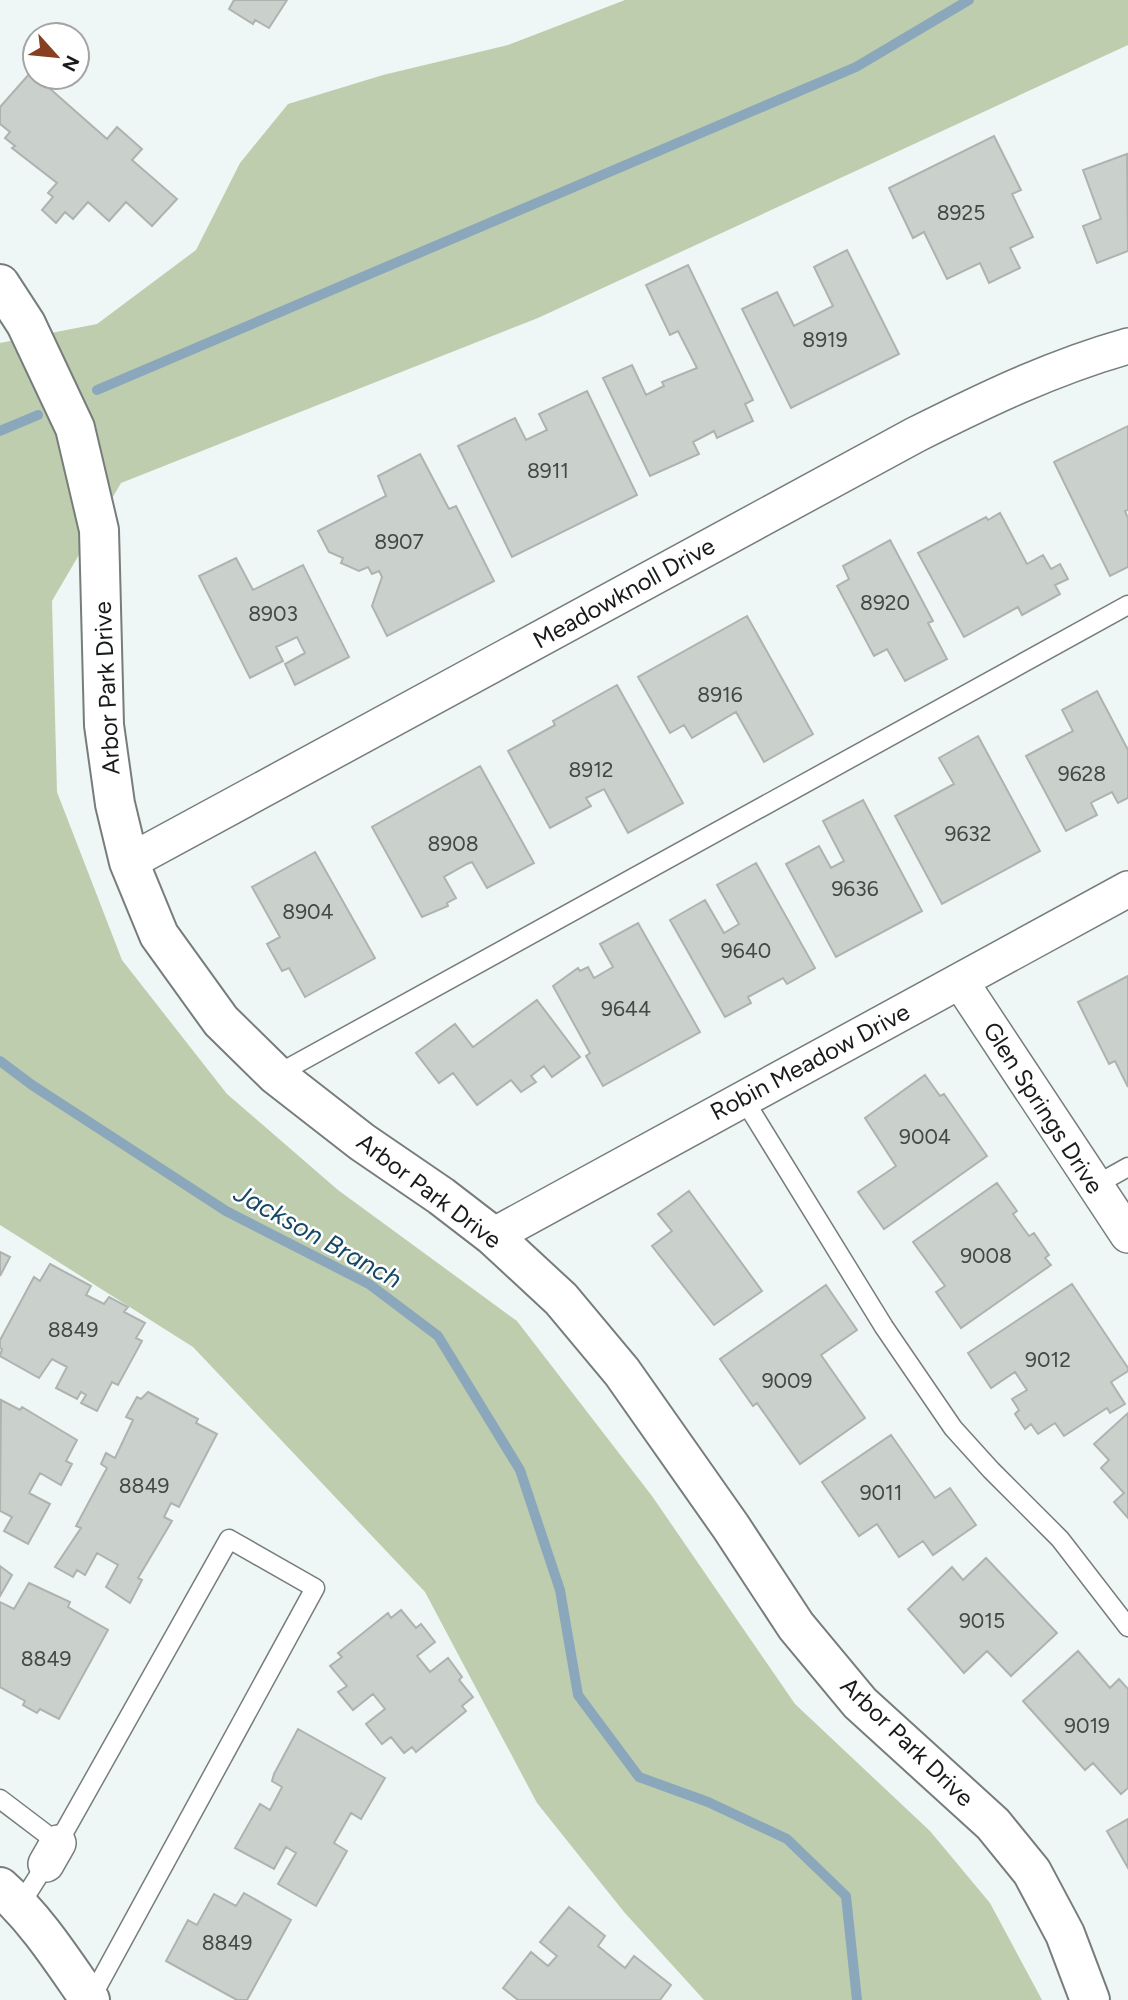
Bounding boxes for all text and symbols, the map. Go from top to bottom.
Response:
north arrow [21,21,91,91]
text: N [57,52,84,75]
house number: 8925 [937,200,985,225]
house number: 8919 [802,327,848,352]
house number: 8911 [527,458,569,483]
house number: 8907 [374,529,424,554]
street label: Meadowknoll Drive [528,531,720,654]
house number: 8920 [860,590,910,615]
street label: Arbor Park Drive [87,601,126,775]
house number: 8903 [248,601,298,626]
house number: 8916 [697,682,743,707]
house number: 8912 [568,757,614,782]
house number: 9628 [1058,761,1106,786]
house number: 9632 [945,821,991,846]
house number: 8908 [427,831,479,856]
house number: 9636 [831,876,879,901]
house number: 8904 [282,899,334,924]
house number: 9640 [721,938,771,963]
house number: 9644 [601,996,651,1021]
street label: Robin Meadow Drive [705,997,914,1126]
street label: Glen Springs Drive [977,1017,1110,1199]
house number: 9004 [899,1124,951,1149]
street label: Arbor Park Drive [351,1127,507,1254]
water label: Jackson Branch [228,1176,407,1295]
house number: 9008 [960,1243,1012,1268]
house number: 8849 [48,1317,98,1342]
house number: 9012 [1025,1347,1071,1372]
house number: 9009 [762,1368,812,1393]
house number: 8849 [119,1473,169,1498]
house number: 9011 [860,1480,902,1505]
house number: 9015 [959,1608,1005,1633]
house number: 8849 [21,1646,71,1671]
street label: Arbor Park Drive [835,1671,980,1812]
house number: 9019 [1064,1713,1110,1738]
house number: 8849 [202,1930,252,1955]

